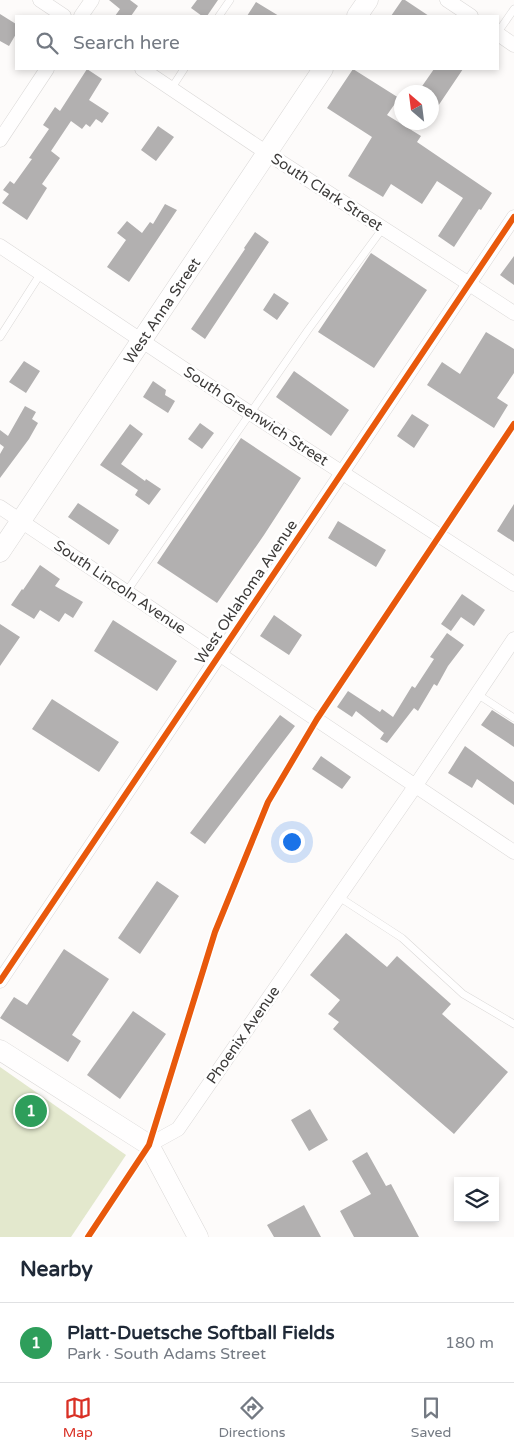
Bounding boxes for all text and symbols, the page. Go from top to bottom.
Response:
search box [15,15,499,70]
icon: search [33,29,61,57]
text: Search here [73,32,180,54]
north arrow [394,85,439,130]
street label: South Clark Street [268,149,386,235]
street label: West Anna Street [120,254,204,368]
street label: South Greenwich Street [180,363,332,470]
street label: West Oklahoma Avenue [191,516,301,668]
street label: South Lincoln Avenue [51,536,189,638]
your location [279,829,305,855]
street label: Phoenix Avenue [203,983,283,1087]
pin: 1 [15,1092,47,1130]
map controls [454,1177,499,1222]
button: layers [454,1177,499,1222]
text: Nearby [20,1257,93,1282]
text: Platt-Duetsche Softball Fields [67,1322,335,1344]
text: 1 [31,1333,41,1353]
text: 180 m [445,1333,494,1353]
text: Park · South Adams Street [67,1344,266,1364]
tab: Map [63,1394,93,1441]
tab: Directions [218,1394,285,1441]
tab: Saved [411,1394,451,1441]

